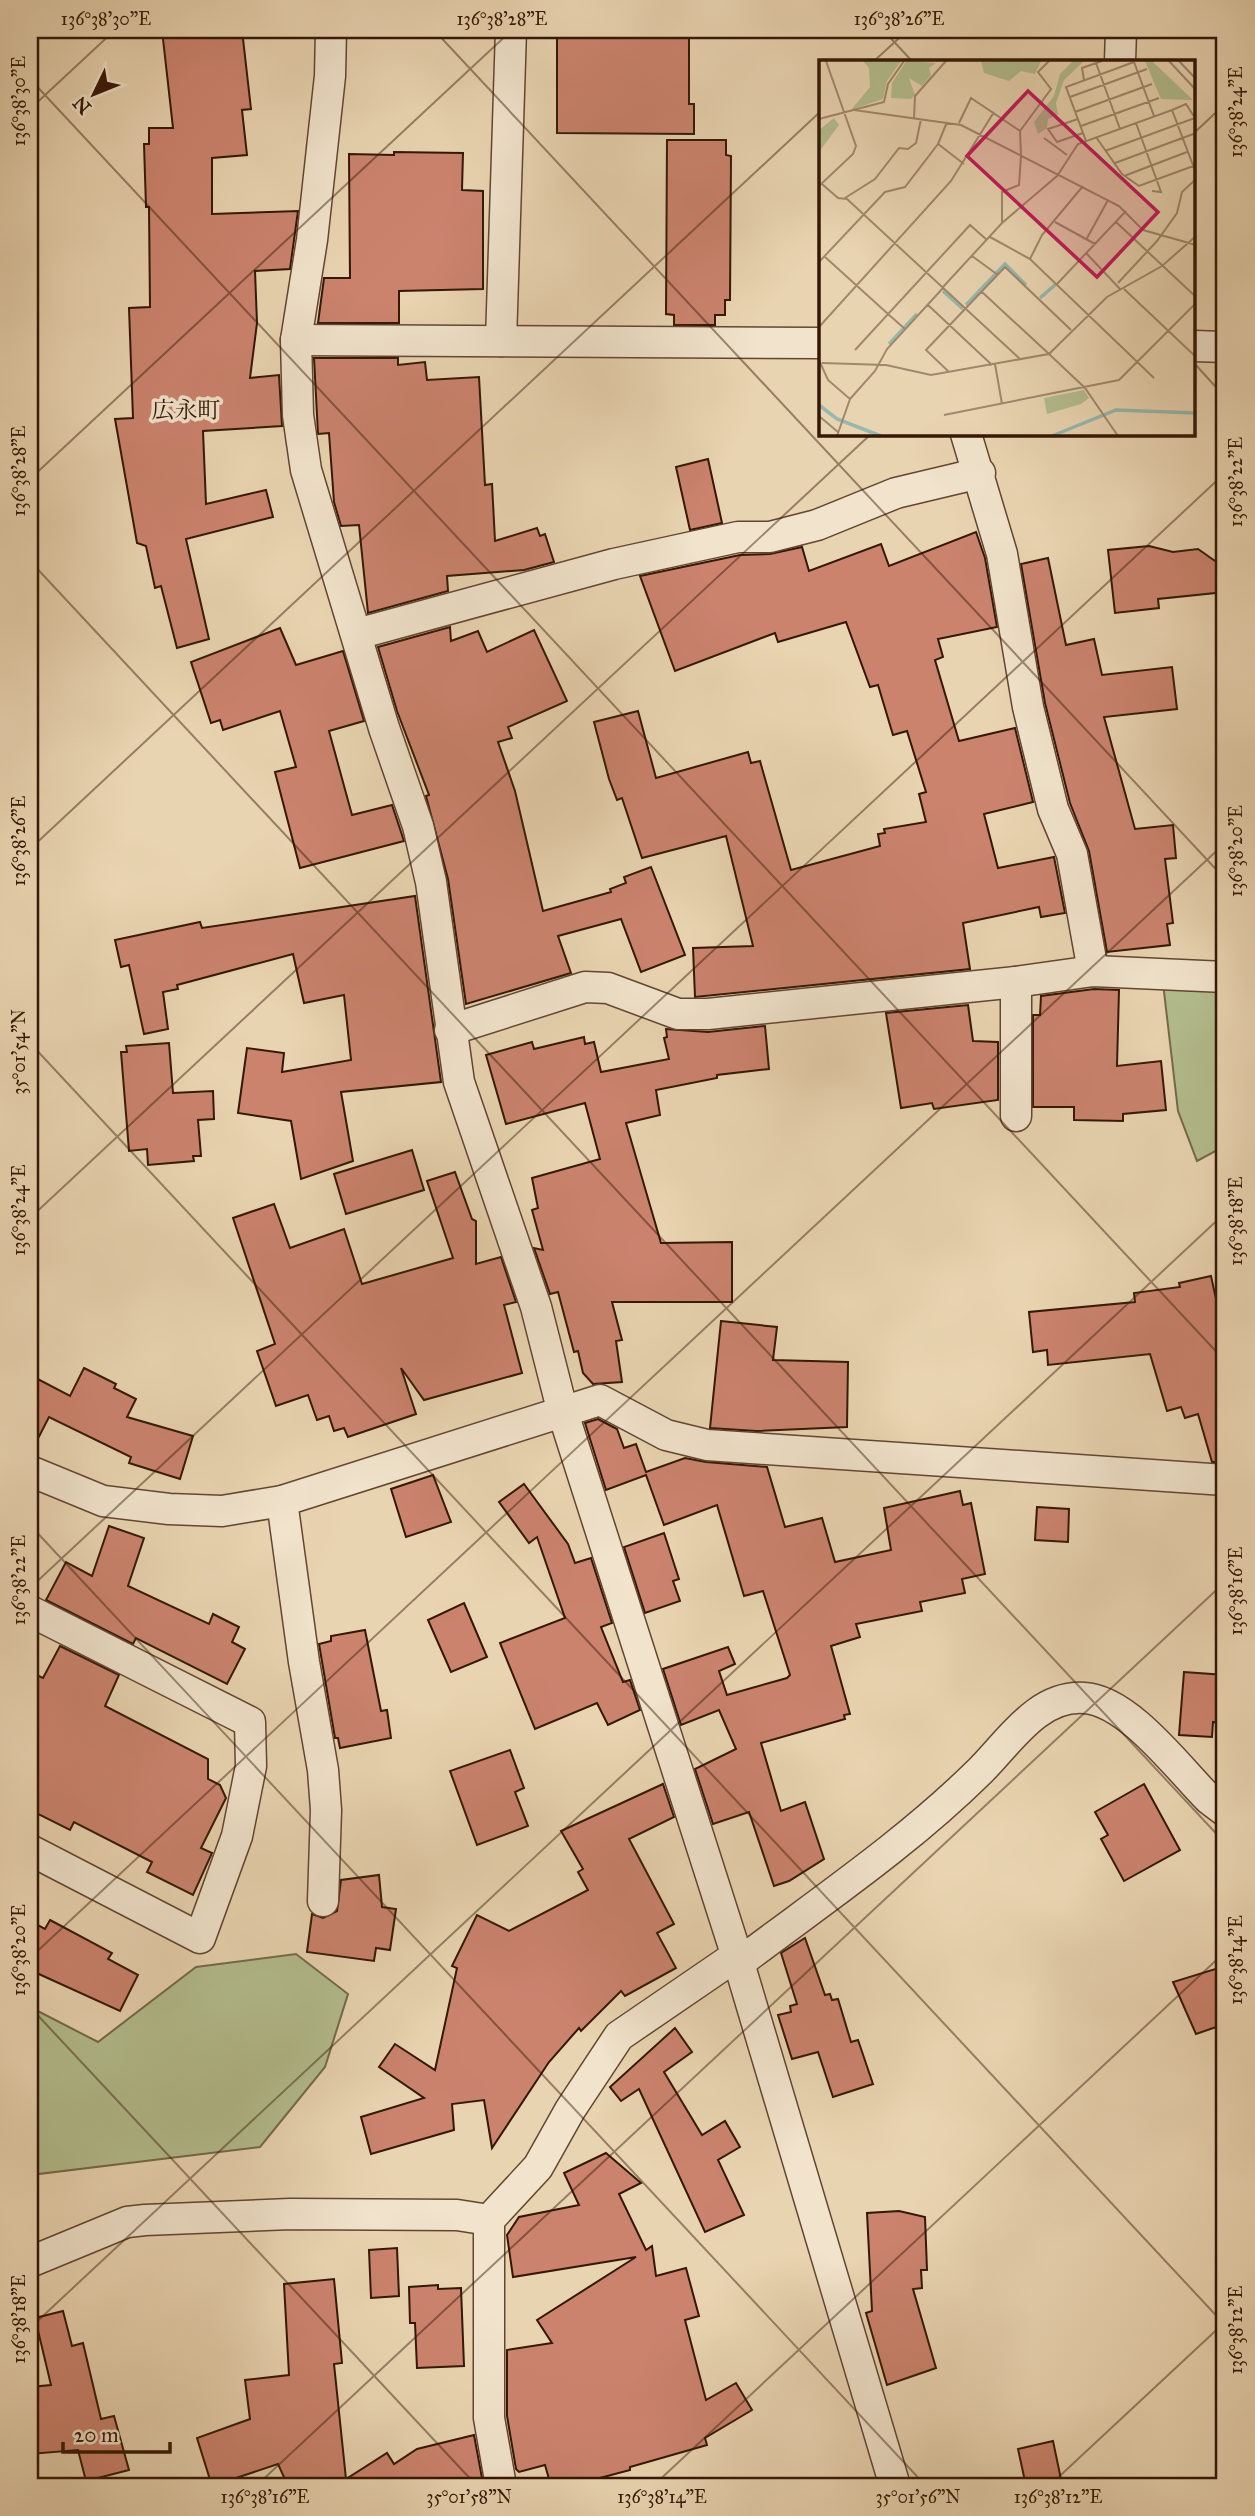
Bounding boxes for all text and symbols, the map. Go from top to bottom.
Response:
text: 136°38'30"E [61,8,151,30]
text: 136°38'28"E [456,8,548,30]
text: 136°38'26"E [854,8,944,30]
text: 136°38'30"E [8,56,30,146]
north arrow [60,60,130,130]
inset map [819,60,1196,436]
text: 136°38'24"E [1225,66,1247,158]
text: N [68,92,96,119]
district label: 広永町 [152,396,221,424]
text: 136°38'28"E [8,425,30,517]
text: 136°38'22"E [1225,437,1247,527]
text: 136°38'26"E [8,796,30,886]
text: 136°38'20"E [1225,805,1247,897]
text: 35°01'54"N [8,1009,30,1095]
text: 136°38'24"E [8,1164,30,1256]
text: 136°38'18"E [1225,1176,1247,1266]
text: 136°38'22"E [8,1535,30,1625]
text: 136°38'16"E [1225,1546,1247,1635]
text: 136°38'20"E [8,1904,30,1996]
text: 136°38'14"E [1225,1915,1247,2005]
text: 136°38'18"E [8,2274,30,2364]
text: 136°38'12"E [1225,2286,1247,2374]
scale bar [63,2411,170,2455]
text: 20 m [74,2422,119,2448]
text: 136°38'16"E [221,2486,310,2508]
text: 35°01'58"N [426,2486,512,2508]
text: 136°38'14"E [617,2486,707,2508]
text: 35°01'56"N [875,2486,961,2508]
text: 136°38'12"E [1014,2486,1102,2508]

